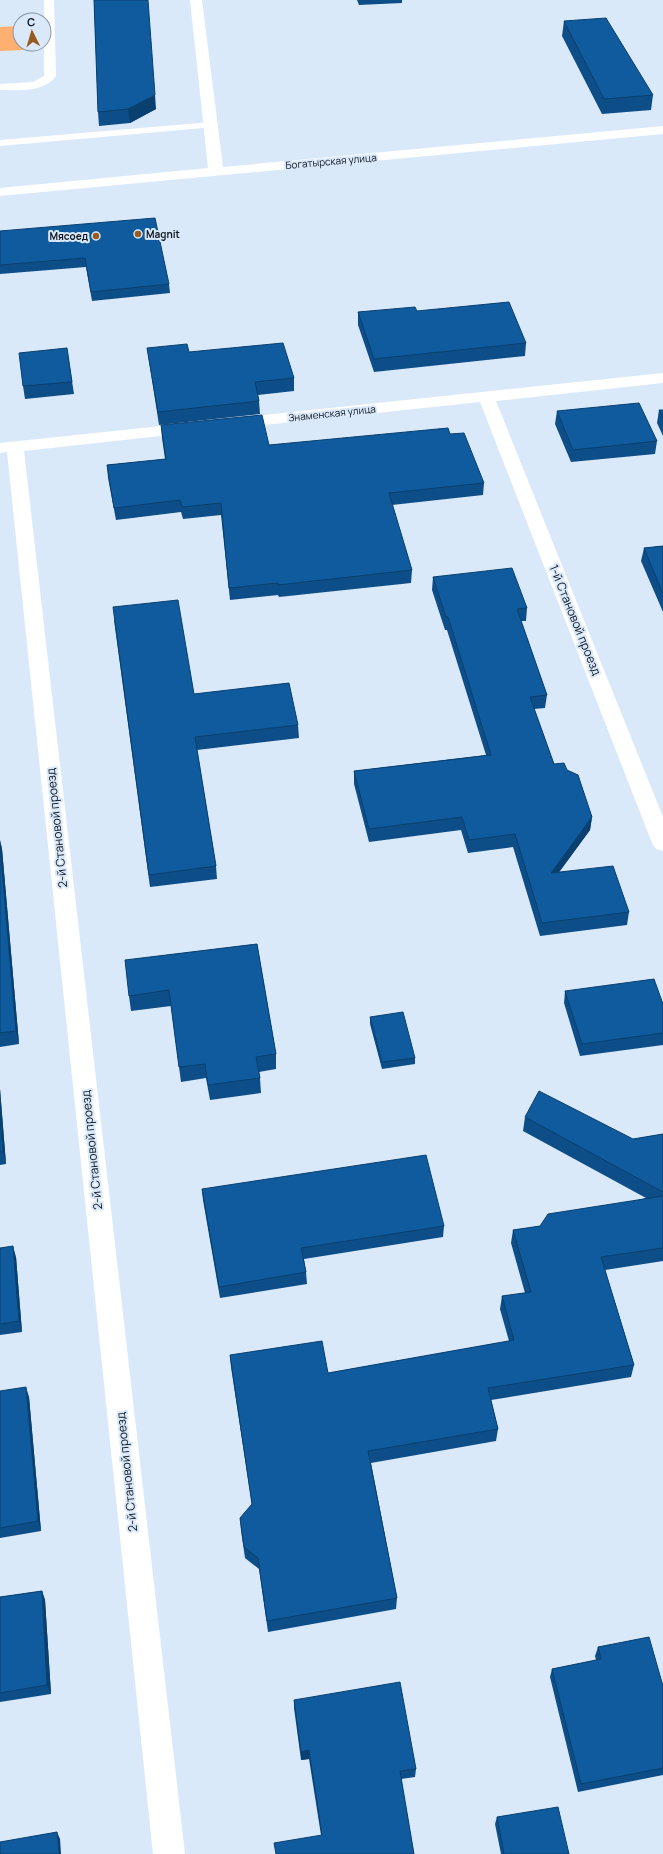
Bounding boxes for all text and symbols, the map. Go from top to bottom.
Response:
north arrow [12,12,52,52]
text: С [26,14,36,29]
street label: Богатырская улица [285,150,377,172]
place label: Magnit [146,227,180,241]
place label: Мясоед [49,229,89,243]
marker: Magnit [133,229,143,239]
marker: Мясоед [91,231,101,241]
street label: Знаменская улица [288,401,376,425]
street label: 1-й Становой проезд [545,562,605,678]
street label: 2-й Становой проезд [42,767,71,889]
street label: 2-й Становой проезд [77,1089,106,1211]
street label: 2-й Становой проезд [112,1411,141,1533]

